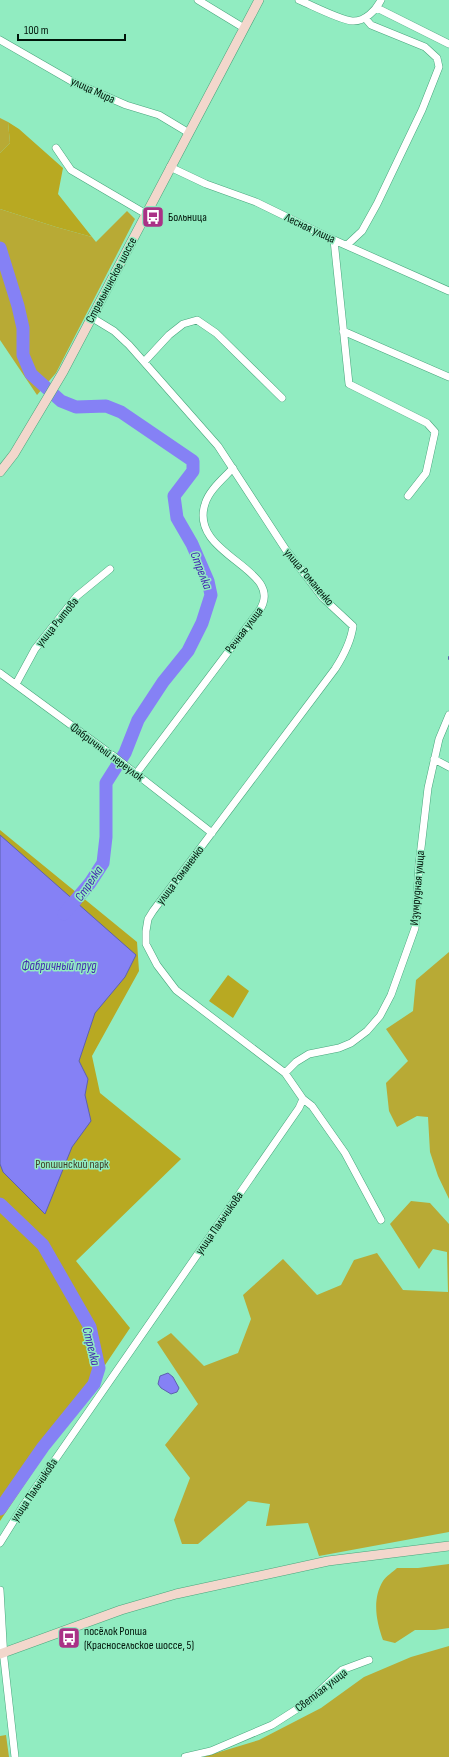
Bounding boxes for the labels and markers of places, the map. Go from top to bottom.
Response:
bus stop icon: Больница [140,204,166,230]
place label: Больница [168,210,207,225]
place label: посёлок Ропша (Красносельское шоссе, 5) [84,1624,194,1653]
bus stop icon: посёлок Ропша (Красносельское шоссе, 5) [56,1625,82,1651]

